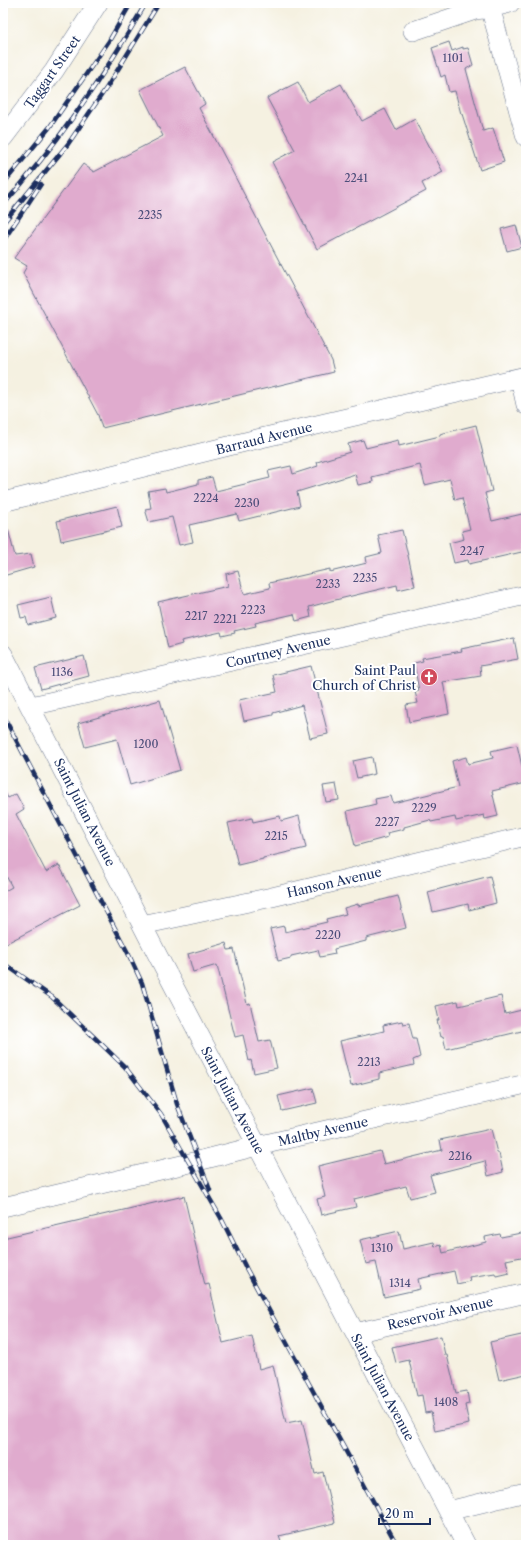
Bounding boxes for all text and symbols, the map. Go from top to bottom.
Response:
street label: Taggart Street [21,32,84,112]
house number: 1101 [443,51,464,65]
house number: 2241 [344,171,368,185]
house number: 2235 [138,208,162,222]
street label: Barraud Avenue [214,418,314,458]
house number: 2224 [193,491,219,505]
house number: 2230 [234,496,260,510]
house number: 2247 [460,544,485,558]
house number: 2235 [353,571,377,585]
house number: 2233 [316,577,340,591]
house number: 2223 [240,603,266,617]
house number: 2217 [185,609,208,623]
house number: 2221 [213,612,237,626]
street label: Courtney Avenue [224,631,332,671]
place label: Saint Paul Church of Christ [312,662,416,693]
house number: 1136 [51,665,73,679]
church icon: Saint Paul Church of Christ [419,667,439,687]
house number: 1200 [134,737,158,751]
street label: Saint Julian Avenue [51,755,119,869]
house number: 2229 [411,801,437,815]
house number: 2227 [375,815,400,829]
house number: 2215 [264,829,288,843]
street label: Hanson Avenue [285,863,383,901]
house number: 2220 [315,928,341,942]
street label: Saint Julian Avenue [198,1044,268,1156]
house number: 2213 [357,1055,381,1069]
street label: Maltby Avenue [276,1113,370,1149]
house number: 2216 [448,1149,472,1163]
house number: 1310 [371,1241,393,1255]
house number: 1314 [389,1276,411,1290]
street label: Reservoir Avenue [386,1293,494,1333]
street label: Saint Julian Avenue [348,1331,418,1443]
house number: 1408 [434,1395,458,1409]
scale bar [379,1500,430,1526]
text: 20 m [385,1506,414,1521]

